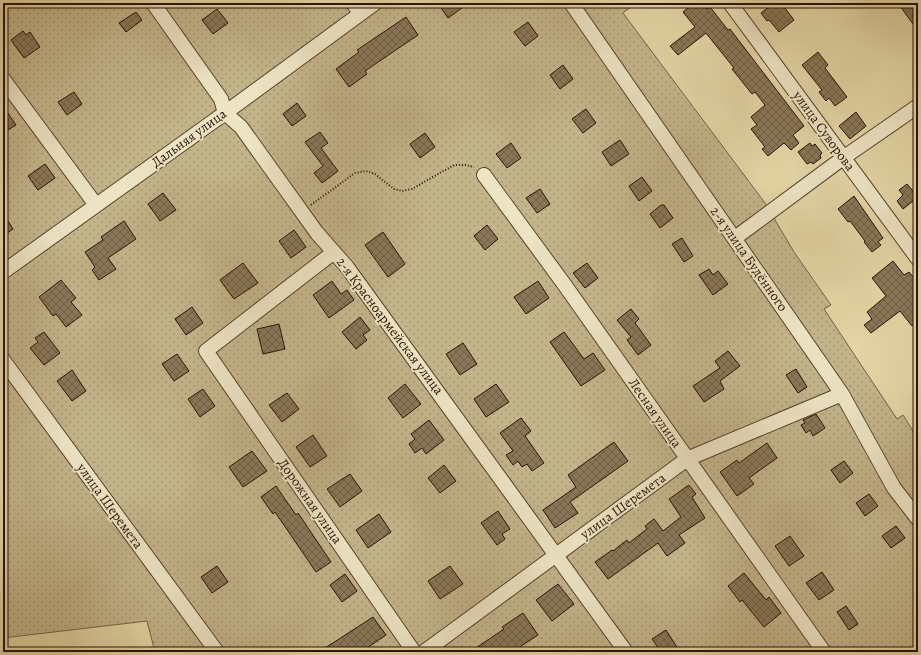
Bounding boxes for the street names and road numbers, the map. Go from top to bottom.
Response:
street label: улица Суворова [788,86,860,175]
street label: Дальняя улица [148,104,231,172]
street label: 2-я улица Будённого [706,203,792,315]
street label: 2-я Красноармейская улица [332,253,448,399]
street label: Лесная улица [624,374,686,452]
street label: Дорожная улица [273,454,347,548]
street label: улица Шеремета [72,458,148,553]
street label: улица Шеремета [575,468,670,544]

